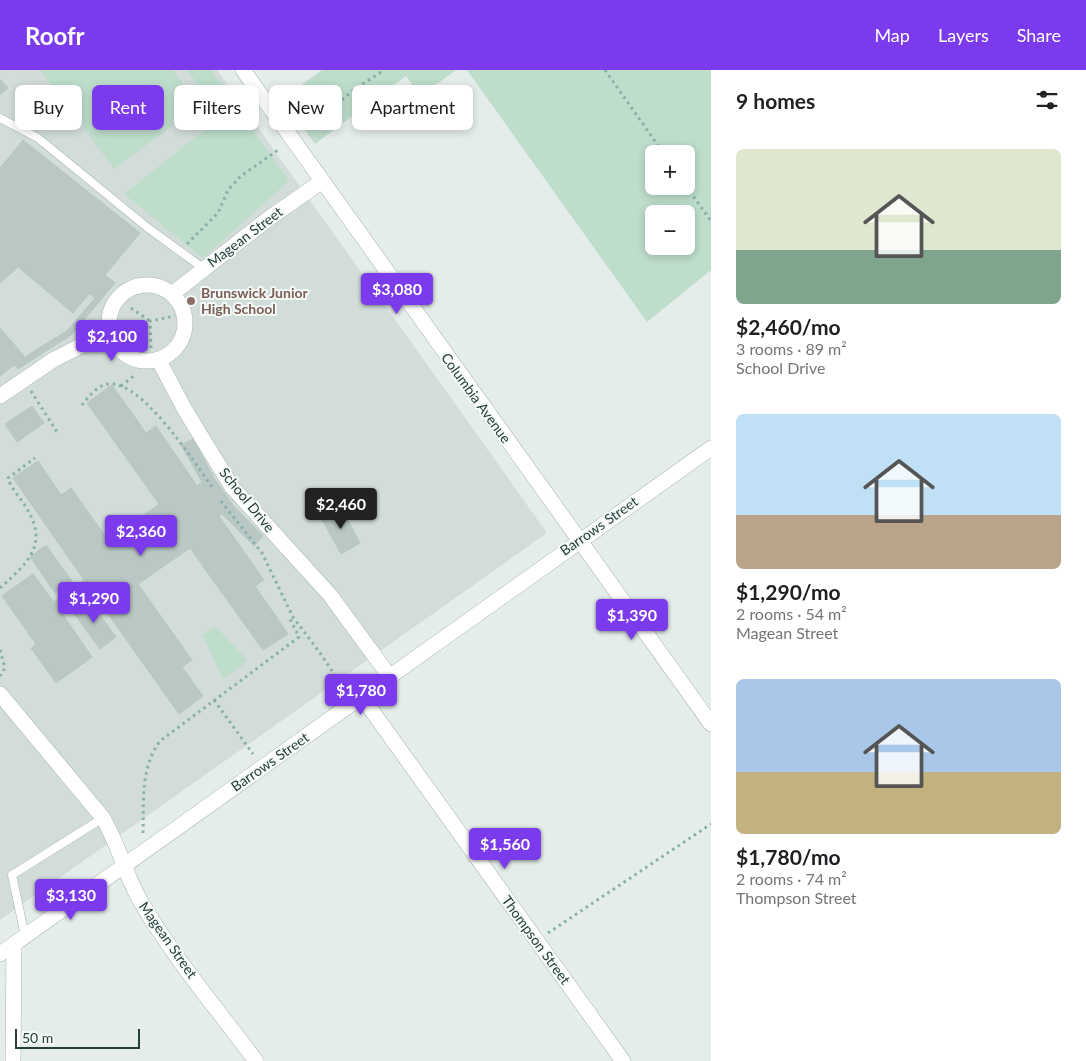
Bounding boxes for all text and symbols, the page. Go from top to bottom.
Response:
text: Roofr [25,21,84,50]
text: Map [874,24,910,46]
text: Layers [938,24,989,46]
text: Share [1017,24,1061,46]
chip: Buy [15,85,82,130]
chip: Rent [92,85,164,130]
chip: Filters [174,85,259,130]
chip: New [269,85,342,130]
chip: Apartment [352,85,473,130]
icon: filters [1033,86,1061,114]
text: 9 homes [736,88,815,113]
map controls [645,145,695,255]
button: + [645,145,695,195]
icon: home [854,181,944,271]
street label: Magean Street [204,203,286,270]
button: − [645,205,695,255]
pin: $3,080 [356,272,438,315]
text: $3,080 [372,279,422,298]
place label: Brunswick Junior High School [201,284,308,317]
marker: Brunswick Junior High School [185,295,197,307]
text: $2,460/mo [736,314,841,339]
pin: $2,100 [71,320,153,362]
text: $2,100 [87,326,137,345]
text: 3 rooms · 89 m² [736,339,847,358]
street label: Columbia Avenue [438,349,515,446]
text: School Drive [736,358,825,377]
icon: home [854,446,944,536]
street label: School Drive [216,464,279,535]
pin: $2,460 [300,488,382,530]
street label: Barrows Street [557,493,641,559]
text: $2,460 [316,494,366,513]
pin: $2,360 [100,514,182,557]
text: $2,360 [116,521,166,540]
text: $1,290/mo [736,579,841,604]
pin: $1,290 [53,582,135,624]
text: $1,290 [69,588,119,607]
pin: $1,390 [591,598,673,641]
text: 2 rooms · 54 m² [736,604,847,623]
text: $1,390 [607,605,657,624]
text: Magean Street [736,623,838,642]
pin: $1,780 [320,674,402,716]
text: $1,780 [336,680,386,699]
icon: home [854,711,944,801]
street label: Barrows Street [228,729,312,795]
pin: $1,560 [464,828,546,870]
text: $1,560 [480,834,530,853]
text: $1,780/mo [736,844,841,869]
text: 2 rooms · 74 m² [736,869,847,888]
pin: $3,130 [30,878,112,921]
text: $3,130 [46,885,96,904]
text: Thompson Street [736,888,857,907]
street label: Thompson Street [499,892,574,987]
street label: Magean Street [136,898,201,981]
scale bar [15,1026,140,1049]
text: 50 m [22,1029,53,1046]

